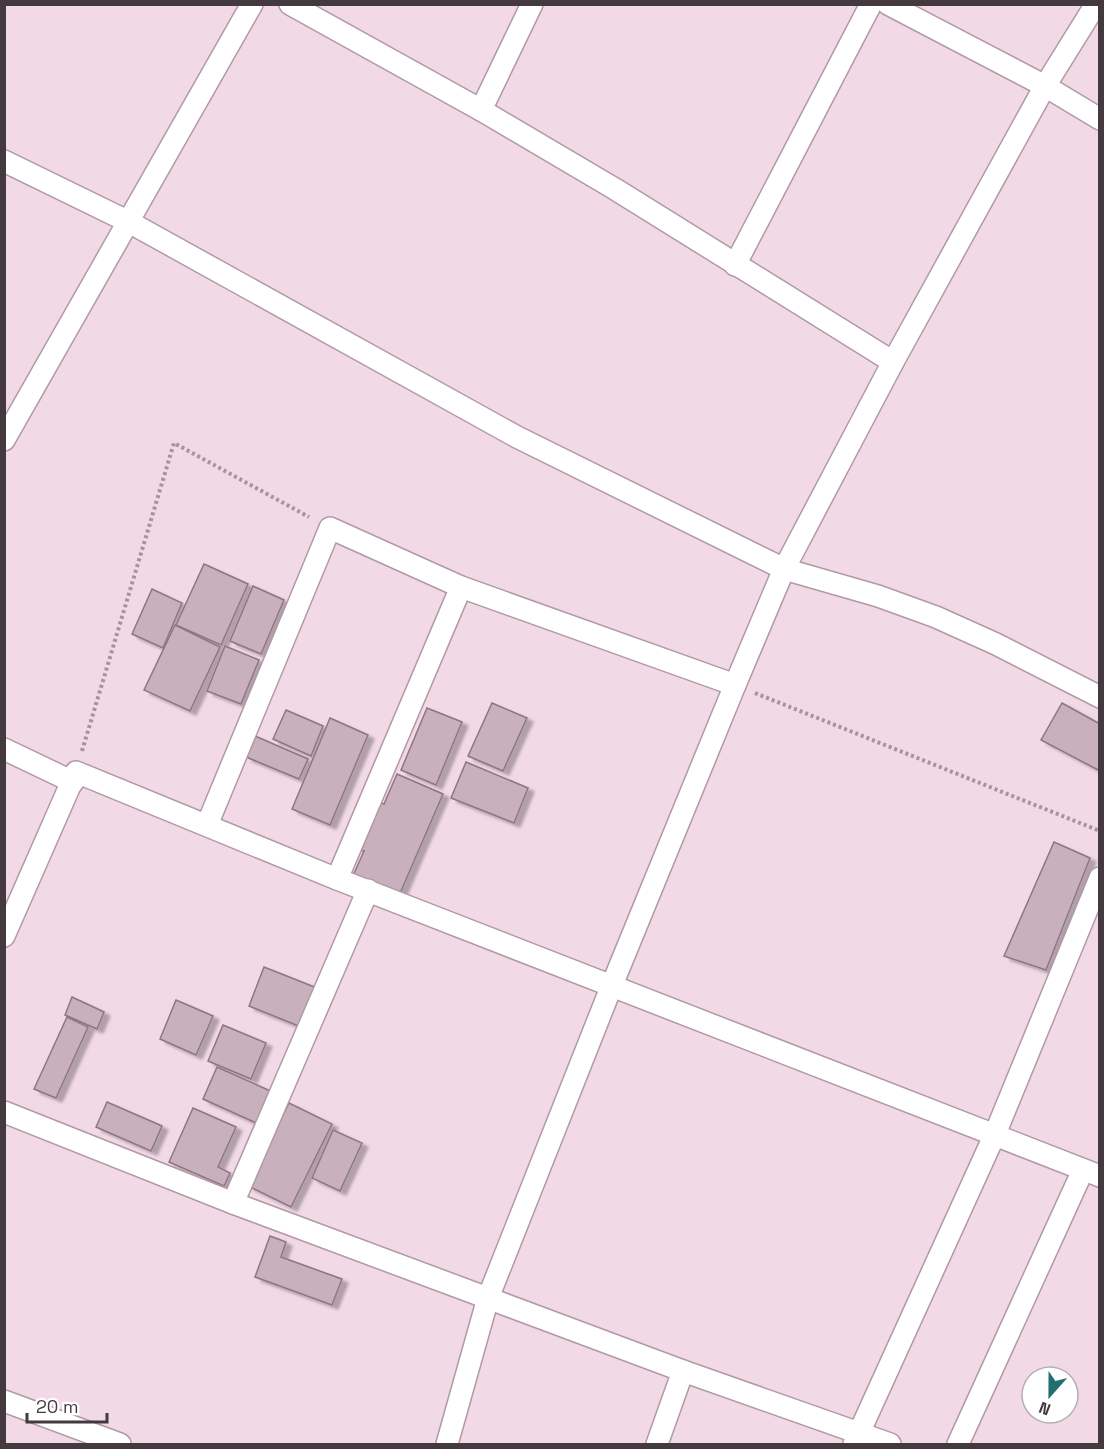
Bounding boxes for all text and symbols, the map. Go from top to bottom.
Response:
north arrow [1020,1365,1080,1425]
scale bar [27,1386,106,1424]
text: 20 m [36,1395,79,1418]
text: N [1036,1397,1054,1420]

